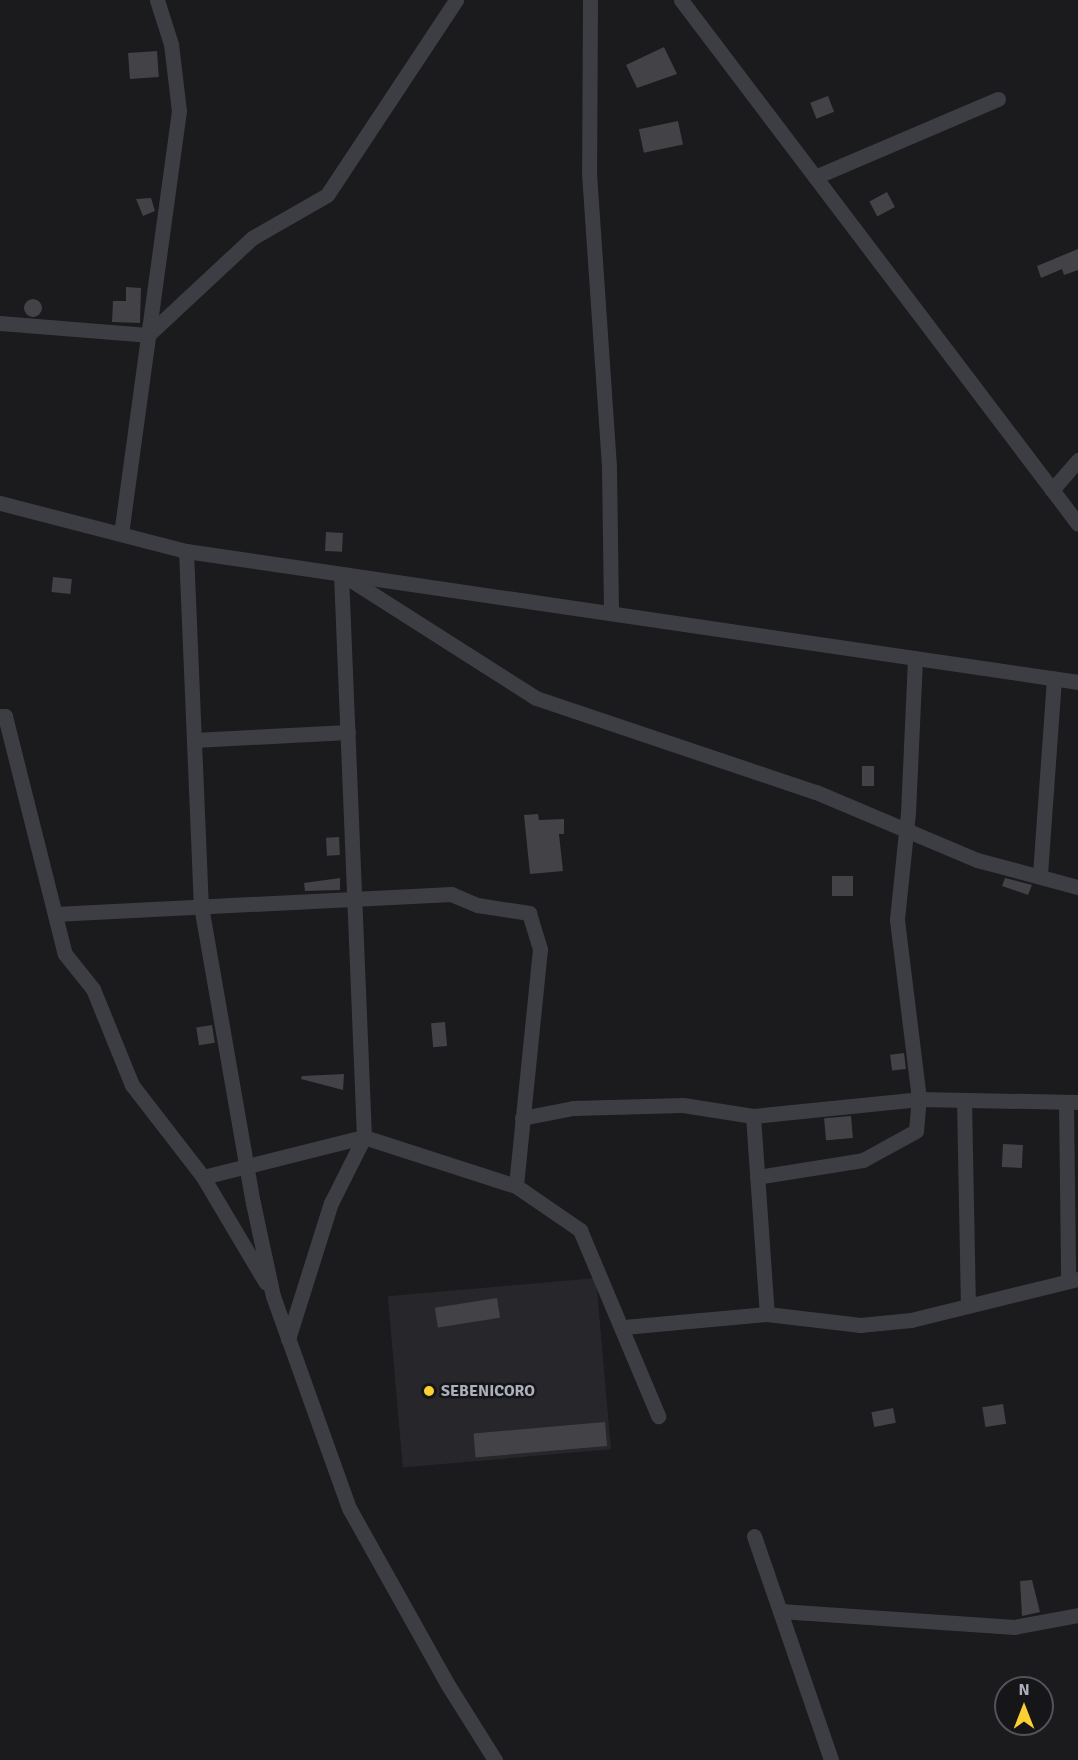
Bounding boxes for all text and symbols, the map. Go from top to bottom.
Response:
place label: SEBENICORO [441,1381,535,1401]
marker: SEBENICORO [422,1384,436,1398]
north arrow [994,1676,1054,1736]
text: N [1018,1680,1030,1700]

